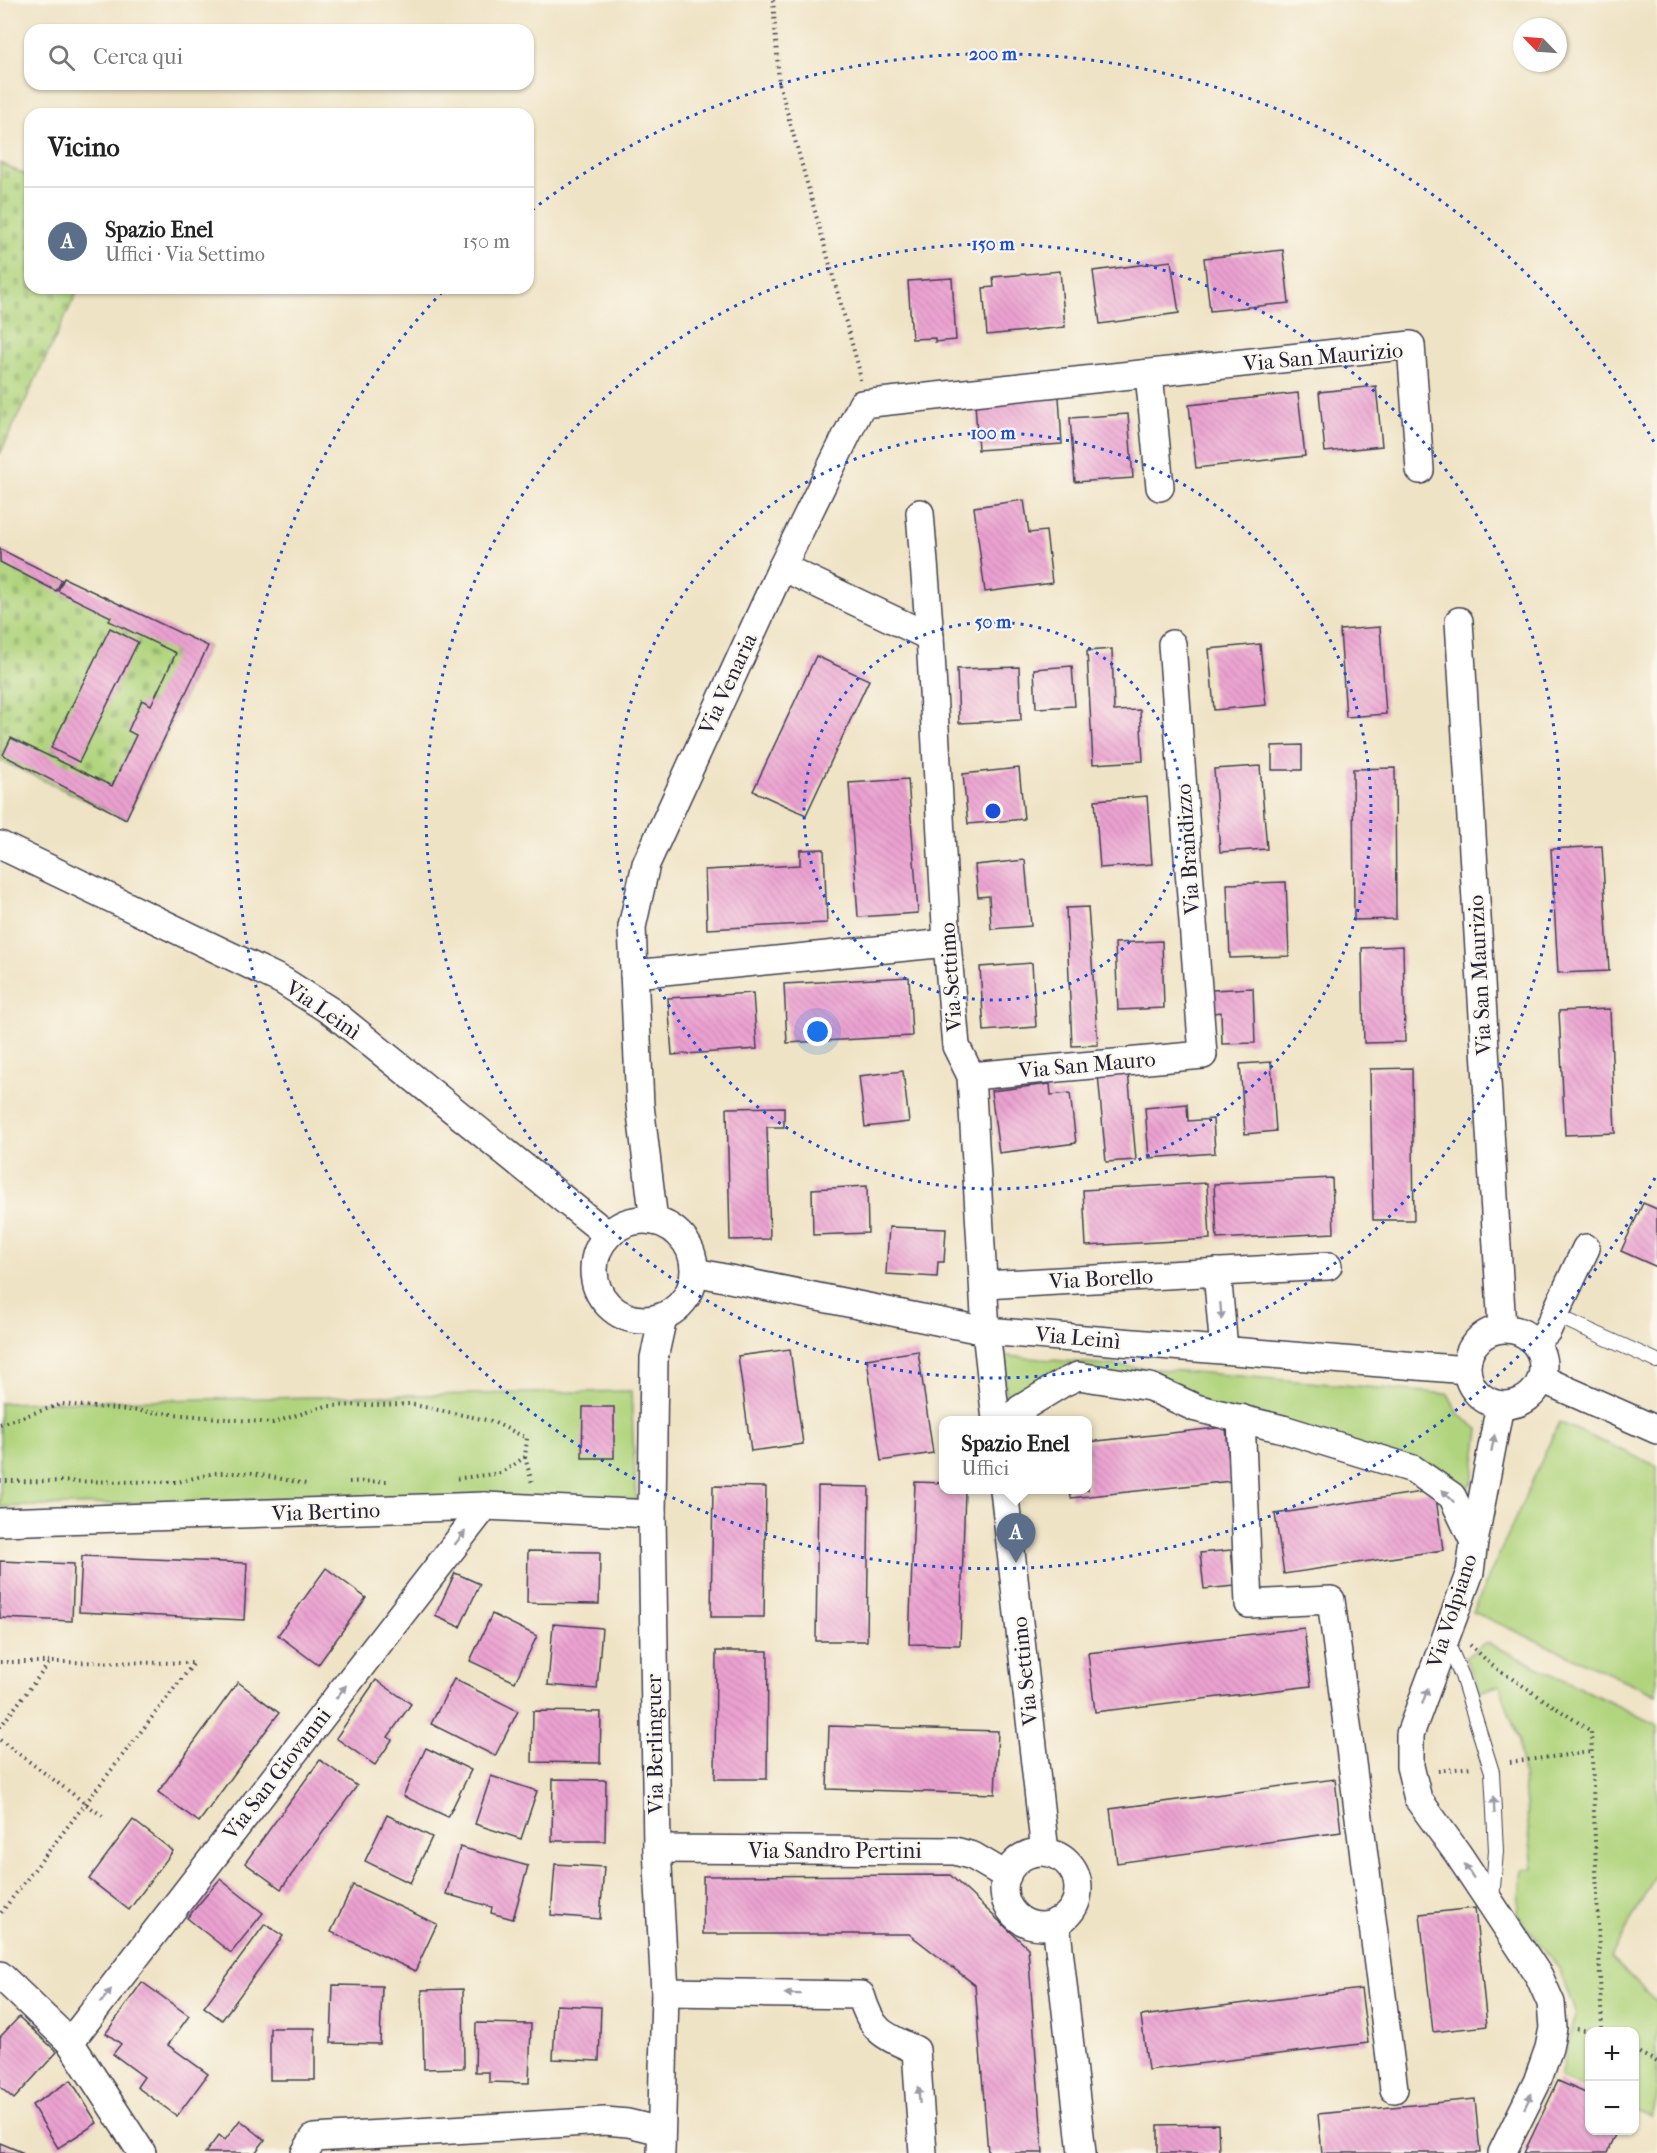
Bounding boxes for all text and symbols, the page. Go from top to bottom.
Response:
north arrow [1513,18,1567,72]
search box [24,24,534,90]
icon: search [45,41,78,74]
text: Cerca qui [93,44,183,70]
text: 200 m [969,44,1018,65]
text: Vicino [48,132,120,163]
text: Spazio Enel [105,217,213,243]
text: A [61,230,74,253]
text: 150 m [462,230,510,253]
text: 150 m [972,234,1015,255]
text: Uffici · Via Settimo [105,243,265,266]
street label: Via San Maurizio [1241,337,1404,377]
text: 100 m [970,423,1017,444]
text: 50 m [975,612,1012,633]
street label: Via Venaria [693,629,763,740]
street label: Via Brandizzo [1170,783,1206,916]
centre of rings [983,801,1003,821]
street label: Via San Maurizio [1463,894,1497,1057]
street label: Via Settimo [934,921,968,1034]
street label: Via Leinì [280,974,366,1046]
your location [803,1017,832,1046]
street label: Via San Mauro [1016,1046,1157,1084]
street label: Via Borello [1047,1263,1154,1295]
one-way arrow [1216,1302,1226,1321]
street label: Via Leinì [1033,1321,1122,1355]
popup [939,1416,1092,1494]
text: Spazio Enel [961,1431,1070,1457]
one-way arrow [1489,1433,1498,1452]
text: Uffici [961,1457,1009,1480]
one-way arrow [1441,1488,1455,1503]
street label: Via Bertino [270,1497,381,1527]
pin: A [996,1514,1036,1563]
one-way arrow [454,1530,467,1546]
street label: Via Volpiano [1421,1551,1483,1672]
street label: Via Settimo [1006,1615,1044,1728]
street label: Via Berlinguer [641,1673,669,1815]
one-way arrow [334,1685,346,1700]
one-way arrow [1420,1687,1430,1705]
street label: Via San Giovanni [217,1702,337,1846]
one-way arrow [1489,1795,1498,1814]
street label: Via Sandro Pertini [747,1838,922,1864]
one-way arrow [1464,1863,1475,1879]
one-way arrow [99,1988,112,2004]
one-way arrow [784,1989,803,1999]
map controls [1585,2027,1639,2135]
button: + [1585,2027,1639,2081]
button: − [1585,2081,1639,2135]
one-way arrow [914,2085,924,2104]
one-way arrow [1523,2092,1533,2109]

